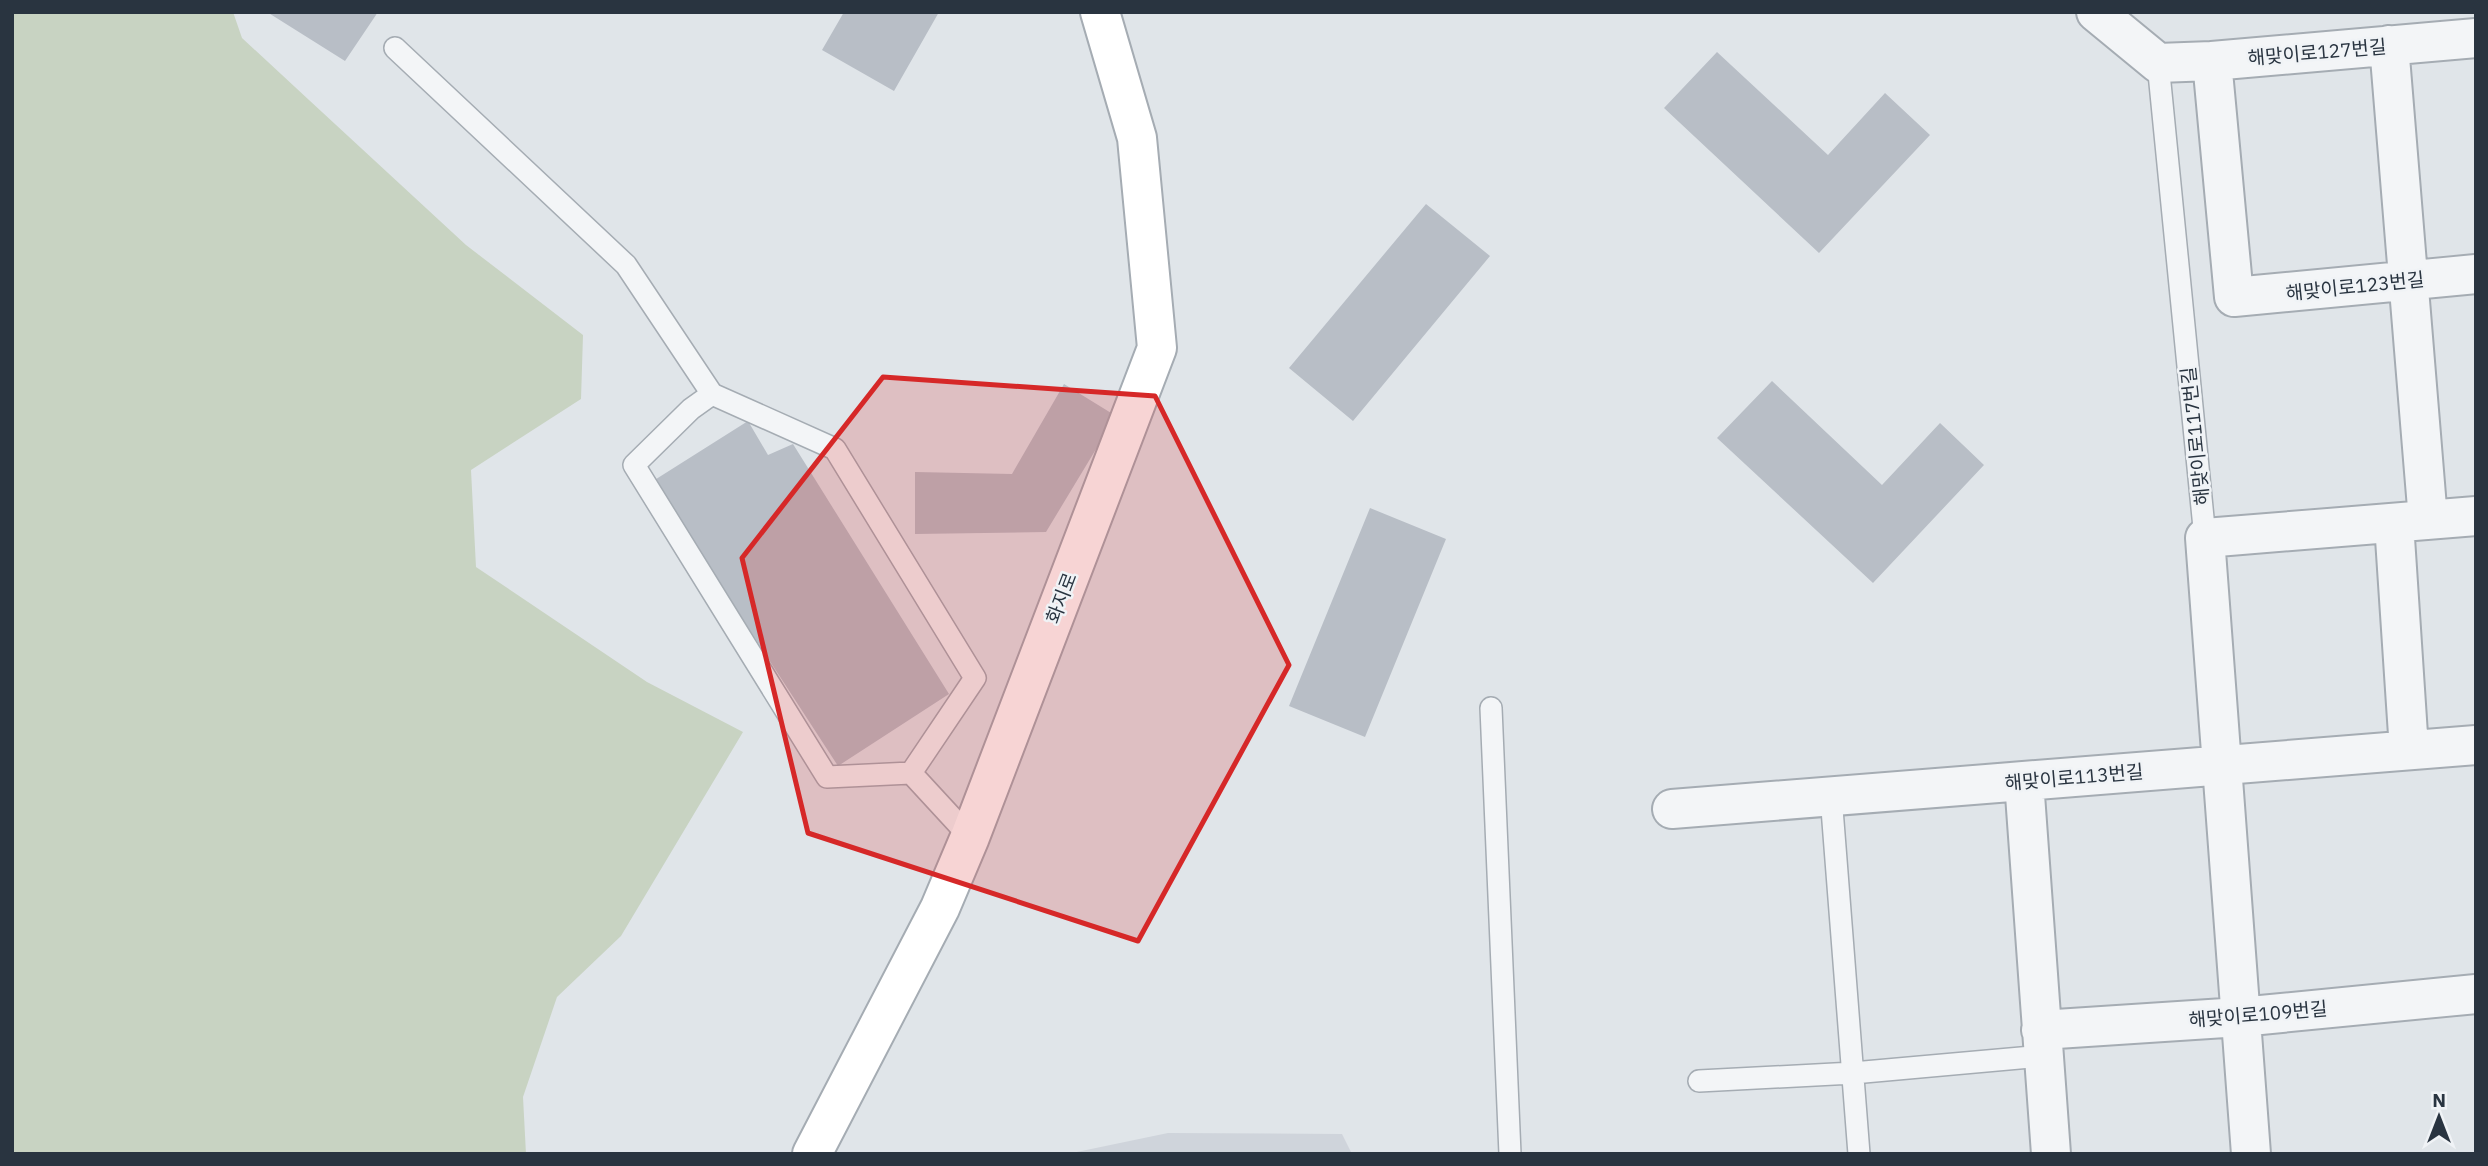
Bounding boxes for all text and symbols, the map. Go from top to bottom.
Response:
street label: 해맞이로127번길 [2247,34,2387,70]
street label: 해맞이로123번길 [2285,267,2425,305]
street label: 해맞이로117번길 [2176,366,2214,506]
street label: 화지로 [1040,569,1082,627]
street label: 해맞이로113번길 [2004,759,2144,795]
street label: 해맞이로109번길 [2188,996,2328,1032]
north arrow [2404,1082,2474,1152]
text: N [2432,1088,2446,1112]

